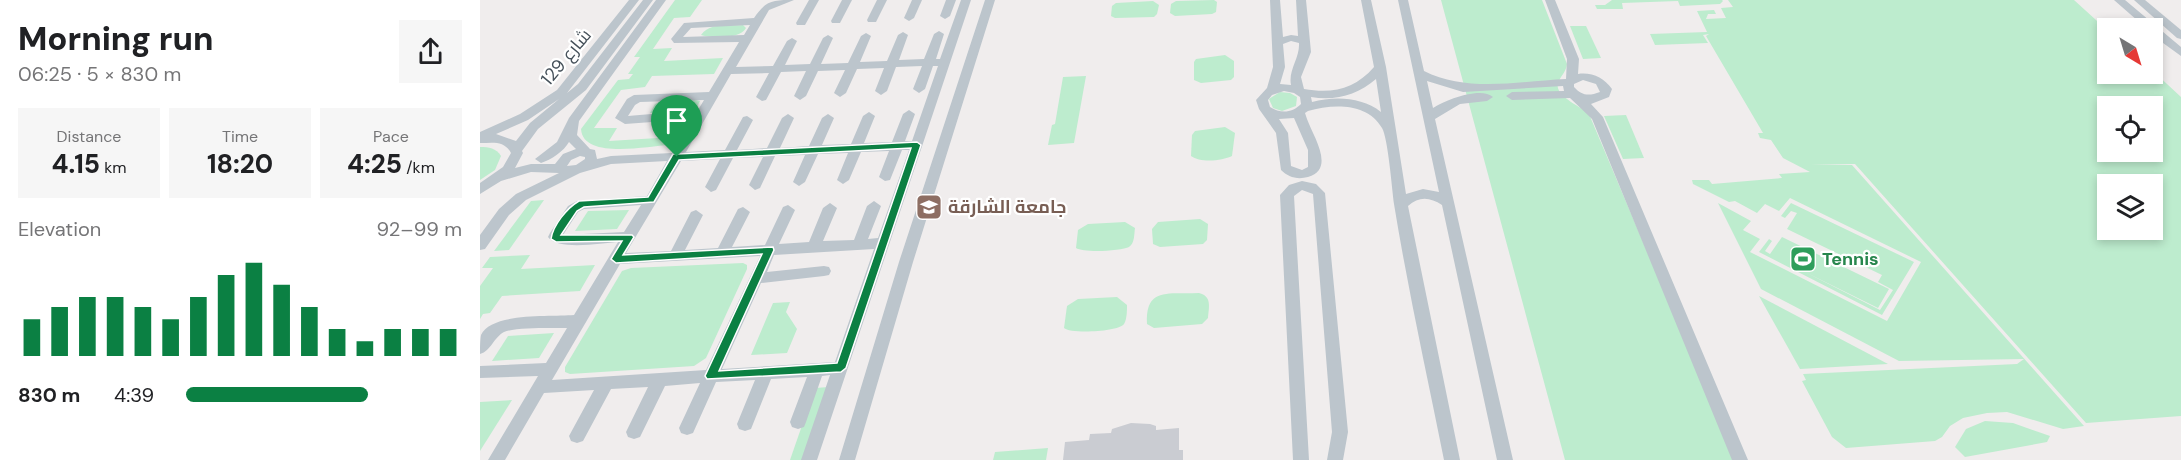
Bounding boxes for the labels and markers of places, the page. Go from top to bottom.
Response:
pin [651,95,702,157]
school or university icon: جامعة الشارقة [914,192,944,222]
place label: جامعة الشارقة [948,195,1066,219]
sports icon: Tennis [1788,244,1818,274]
place label: Tennis [1822,247,1879,271]

